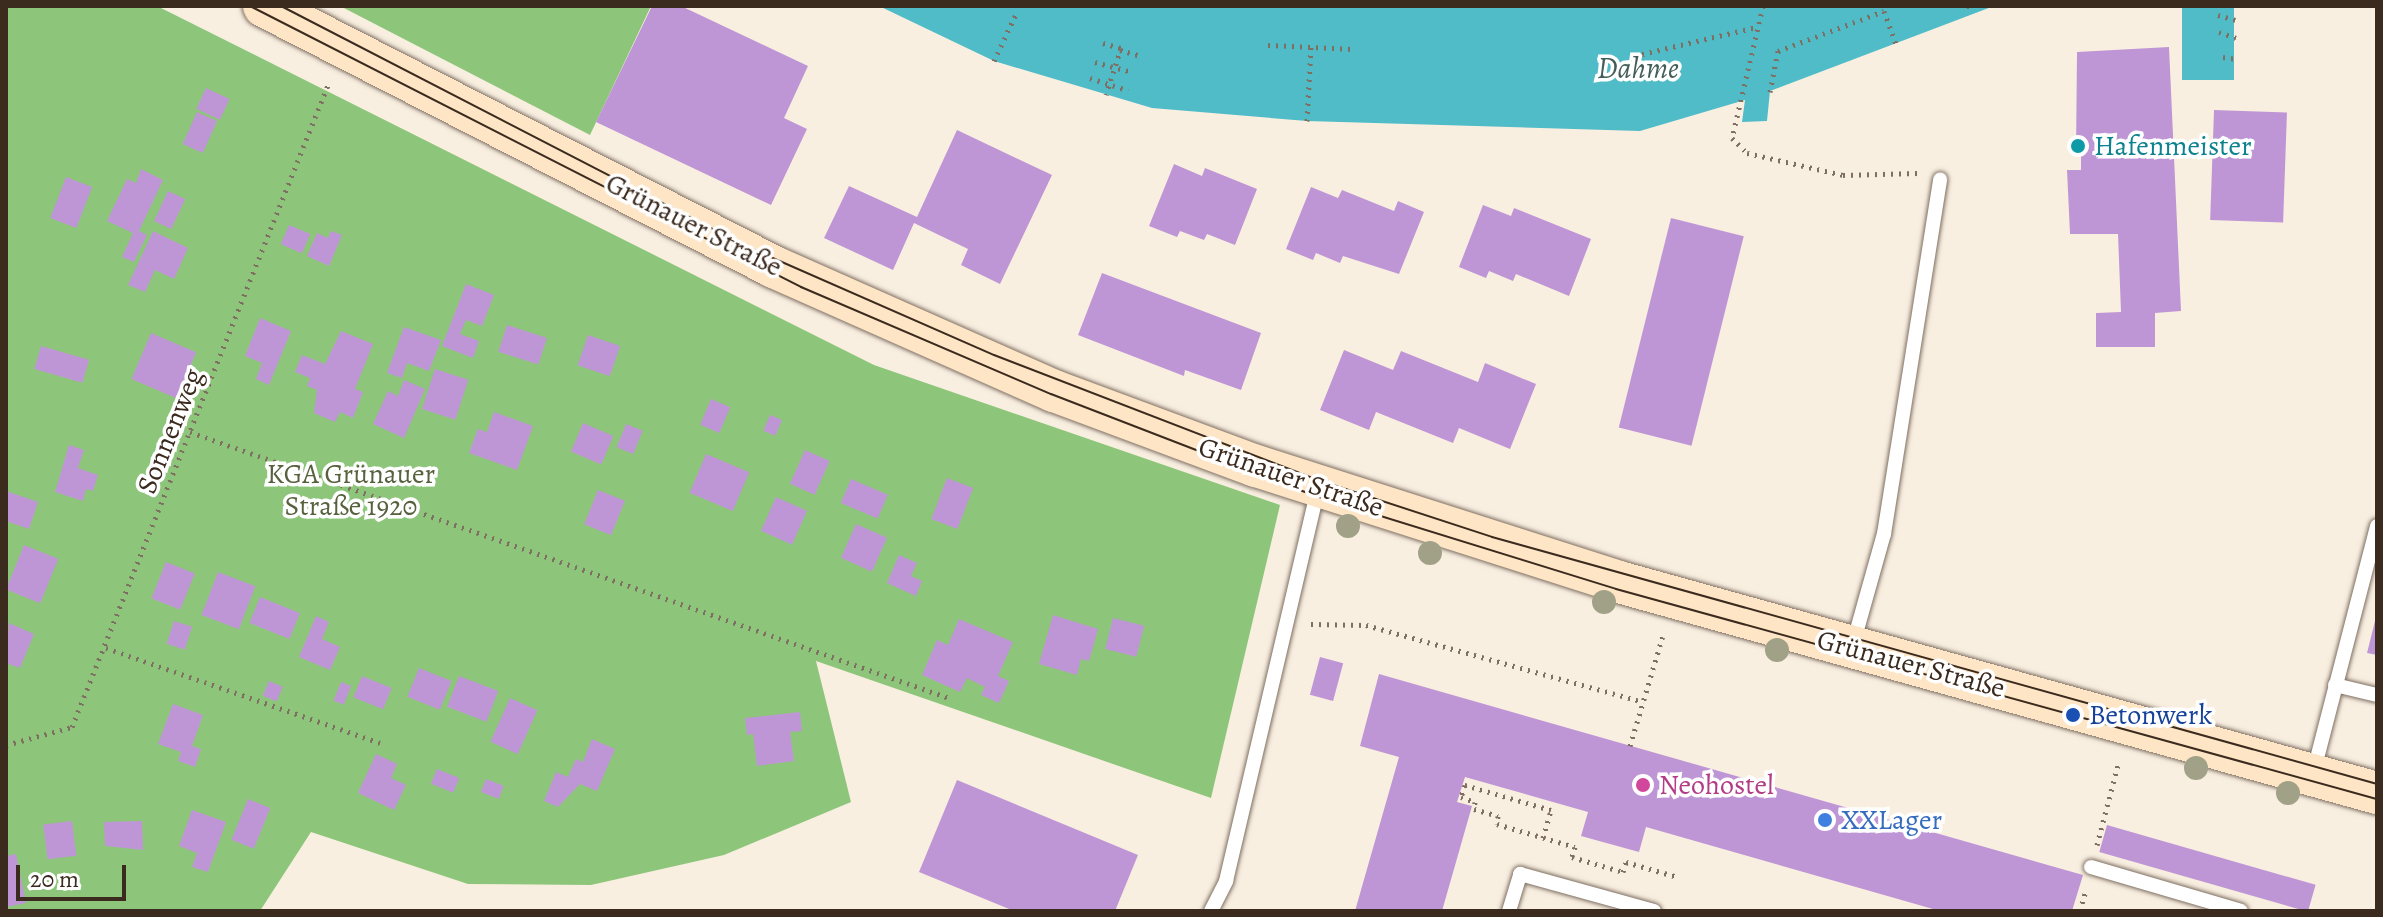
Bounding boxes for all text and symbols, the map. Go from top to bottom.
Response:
water label: Dahme [1597,50,1679,86]
place label: Hafenmeister [2094,129,2252,163]
marker: Hafenmeister [2069,137,2087,155]
street label: Grünauer Straße [600,166,788,284]
street label: Sonnenweg [130,364,210,498]
street label: Grünauer Straße [1194,430,1388,524]
park label: KGA Grünauer Straße 1920 [267,457,435,523]
street label: Grünauer Straße [1813,623,2009,705]
place label: Betonwerk [2089,698,2212,732]
marker: Betonwerk [2064,706,2082,724]
place label: Neohostel [1659,768,1774,802]
marker: Neohostel [1634,776,1652,794]
place label: XXLager [1841,803,1942,837]
marker: XXLager [1816,811,1834,829]
scale bar [20,849,130,899]
text: 20 m [30,863,79,895]

